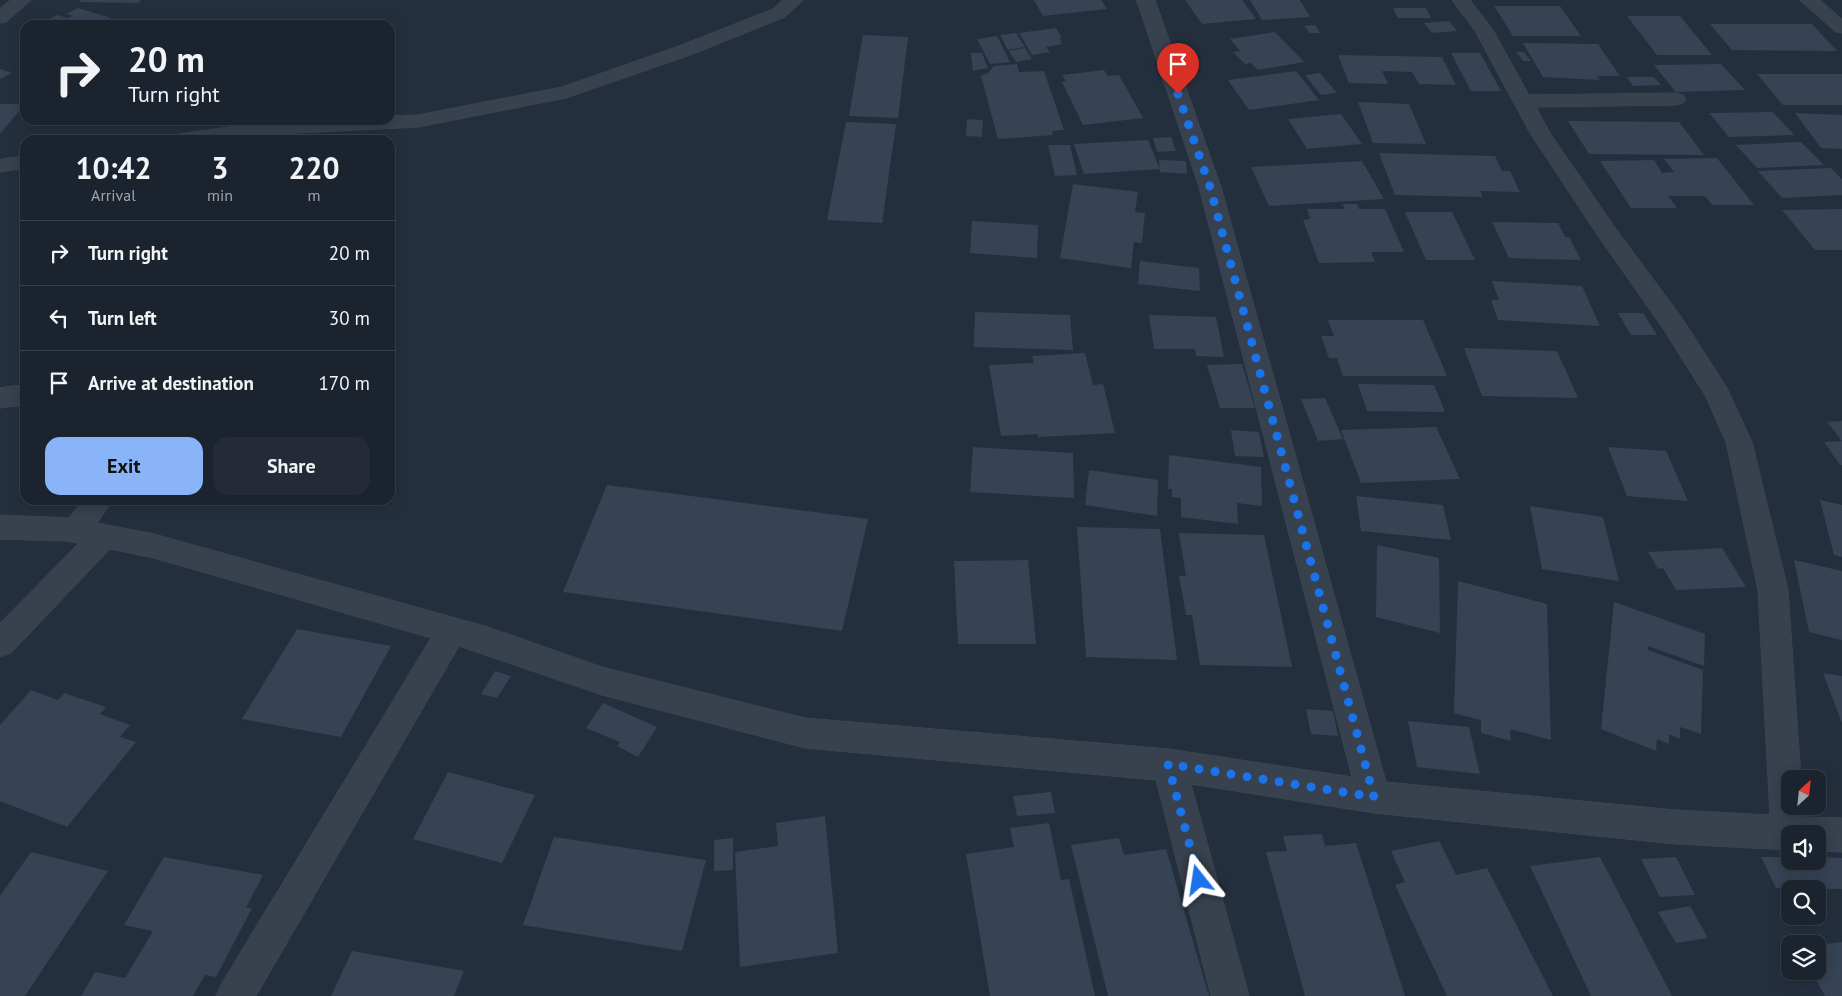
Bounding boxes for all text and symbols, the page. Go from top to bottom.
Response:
text: 20 m [128,36,205,82]
icon: right [45,40,110,105]
pin [1157,43,1199,94]
icon: arrive [1164,50,1192,78]
text: Turn right [128,80,220,108]
text: 10:42 [75,148,152,187]
text: 3 [212,148,229,187]
text: 220 [288,148,340,187]
text: Arrival [91,185,136,205]
text: min [207,185,233,205]
text: m [308,185,321,205]
icon: right [45,239,73,267]
text: Turn right [88,241,168,265]
text: 20 m [329,241,370,265]
icon: left [45,304,73,332]
text: Turn left [88,306,157,330]
text: 30 m [329,306,370,330]
icon: arrive [45,369,73,397]
text: Arrive at destination [88,371,254,395]
text: 170 m [318,371,370,395]
button: Exit [45,437,203,495]
button: Share [213,437,370,495]
north arrow [1781,770,1826,815]
map controls [1781,770,1826,980]
button: sound [1781,825,1826,870]
position arrow [1172,853,1224,905]
button: search [1781,880,1826,925]
button: layers [1781,935,1826,980]

